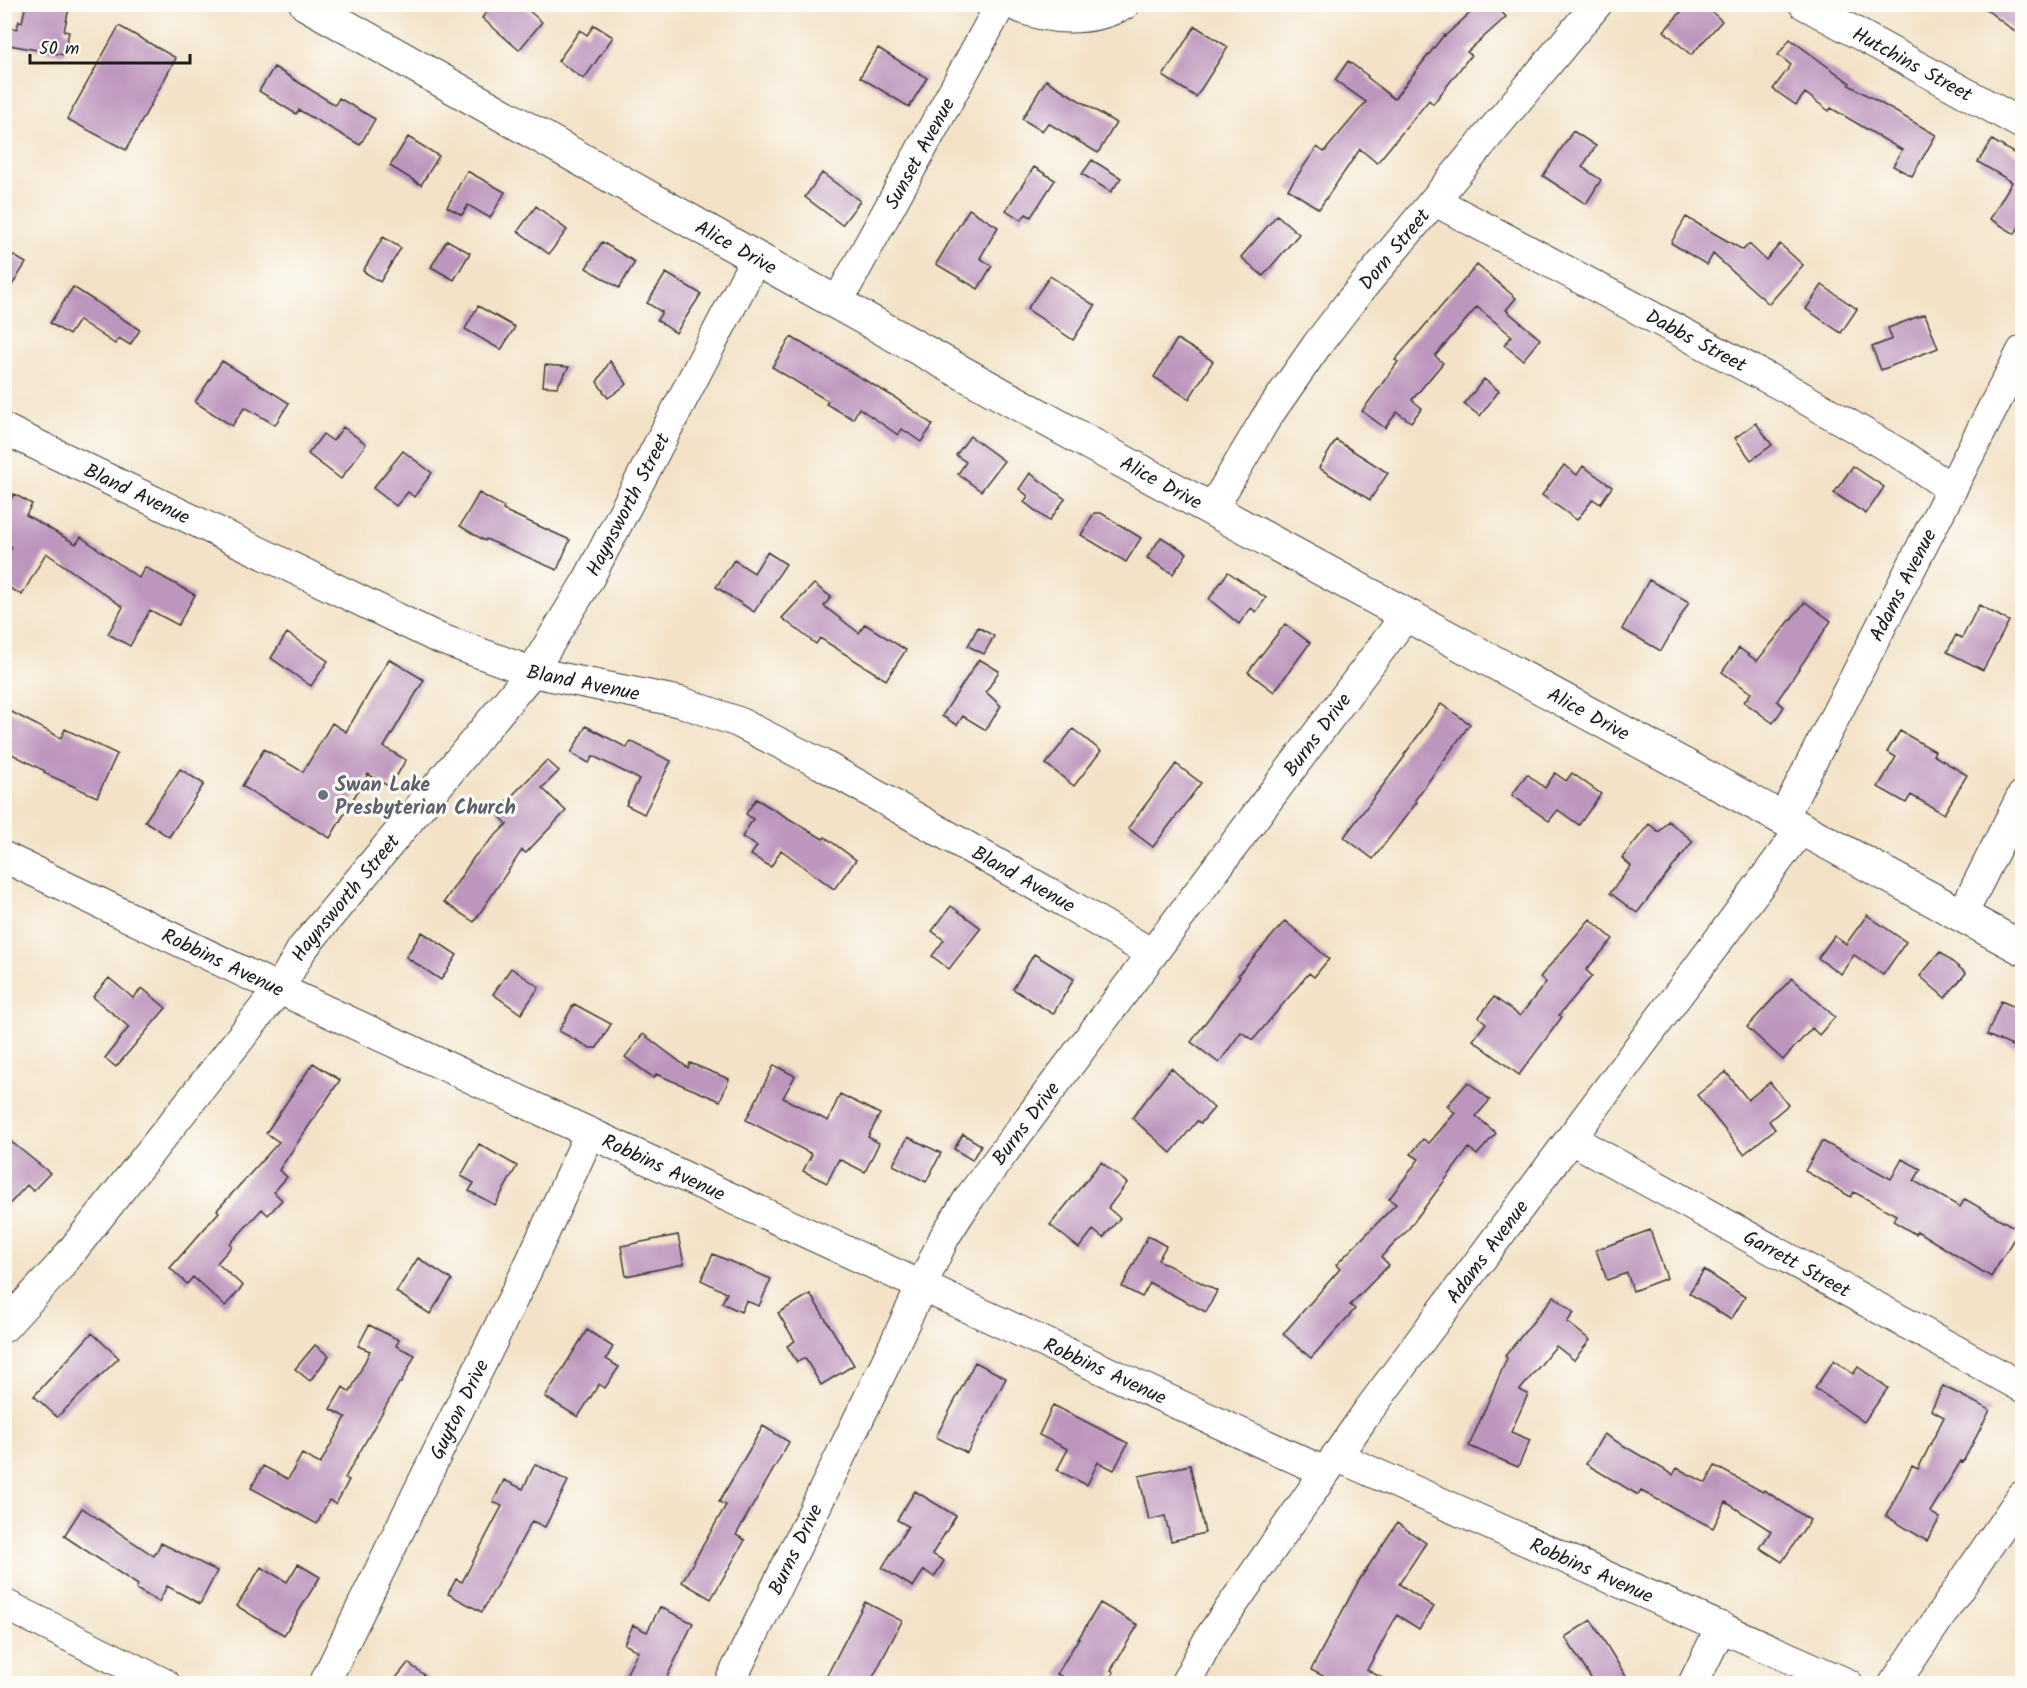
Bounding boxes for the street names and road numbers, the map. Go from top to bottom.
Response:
street label: Hutchins Street [1846,19,1978,112]
street label: Sunset Avenue [877,92,965,216]
street label: Dorn Street [1352,202,1439,298]
street label: Alice Drive [688,213,782,284]
street label: Dabbs Street [1639,302,1752,382]
street label: Haynsworth Street [578,428,680,583]
street label: Alice Drive [1113,449,1207,519]
street label: Bland Avenue [78,456,195,534]
street label: Adams Avenue [1862,524,1946,648]
street label: Bland Avenue [524,657,642,711]
street label: Alice Drive [1541,680,1635,751]
street label: Burns Drive [1276,687,1361,784]
street label: Haynsworth Street [284,828,409,968]
street label: Bland Avenue [965,838,1081,923]
street label: Robbins Avenue [155,921,289,1007]
street label: Burns Drive [985,1076,1069,1173]
street label: Robbins Avenue [596,1127,730,1211]
street label: Adams Avenue [1439,1194,1538,1311]
street label: Garrett Street [1737,1223,1856,1308]
street label: Robbins Avenue [1037,1330,1171,1415]
street label: Guyton Drive [422,1354,499,1466]
street label: Burns Drive [761,1499,833,1601]
street label: Robbins Avenue [1524,1530,1658,1613]

